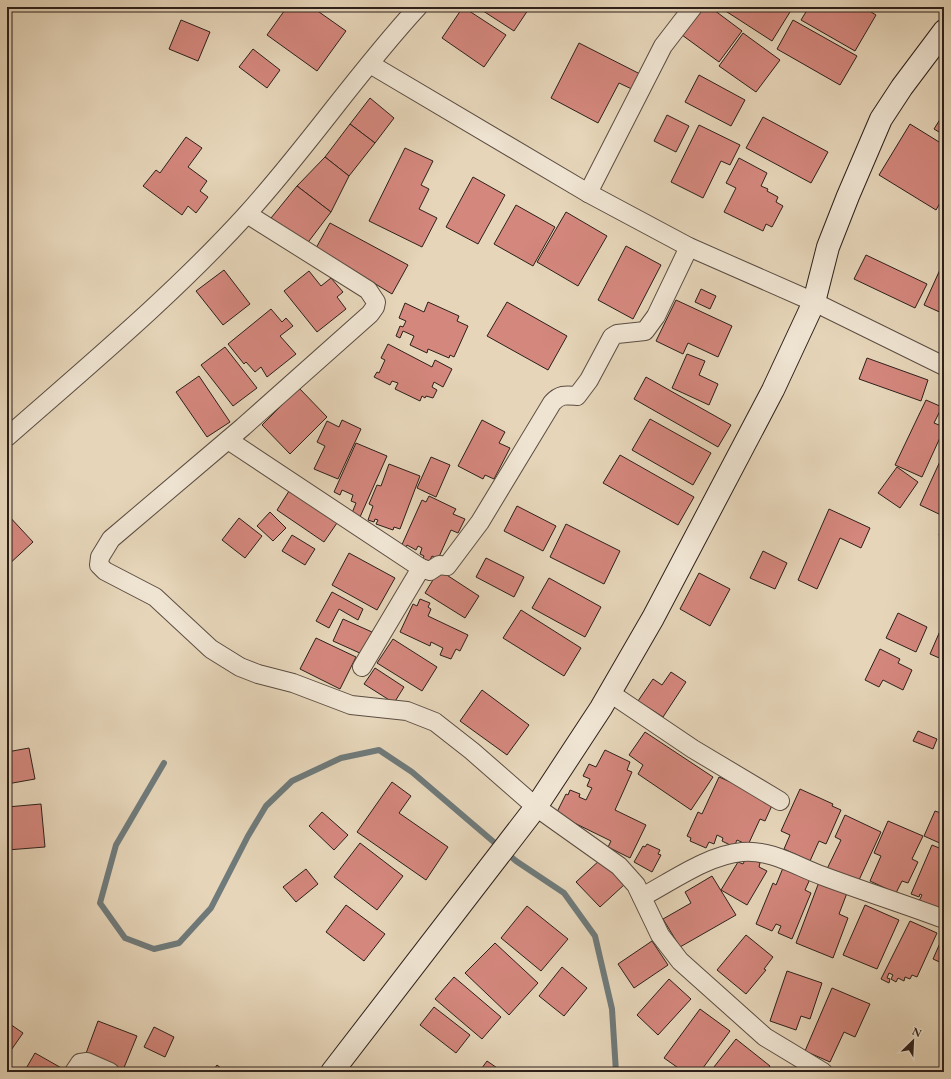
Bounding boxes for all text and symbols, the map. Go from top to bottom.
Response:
north arrow [893,1021,933,1061]
text: N [910,1024,924,1040]

